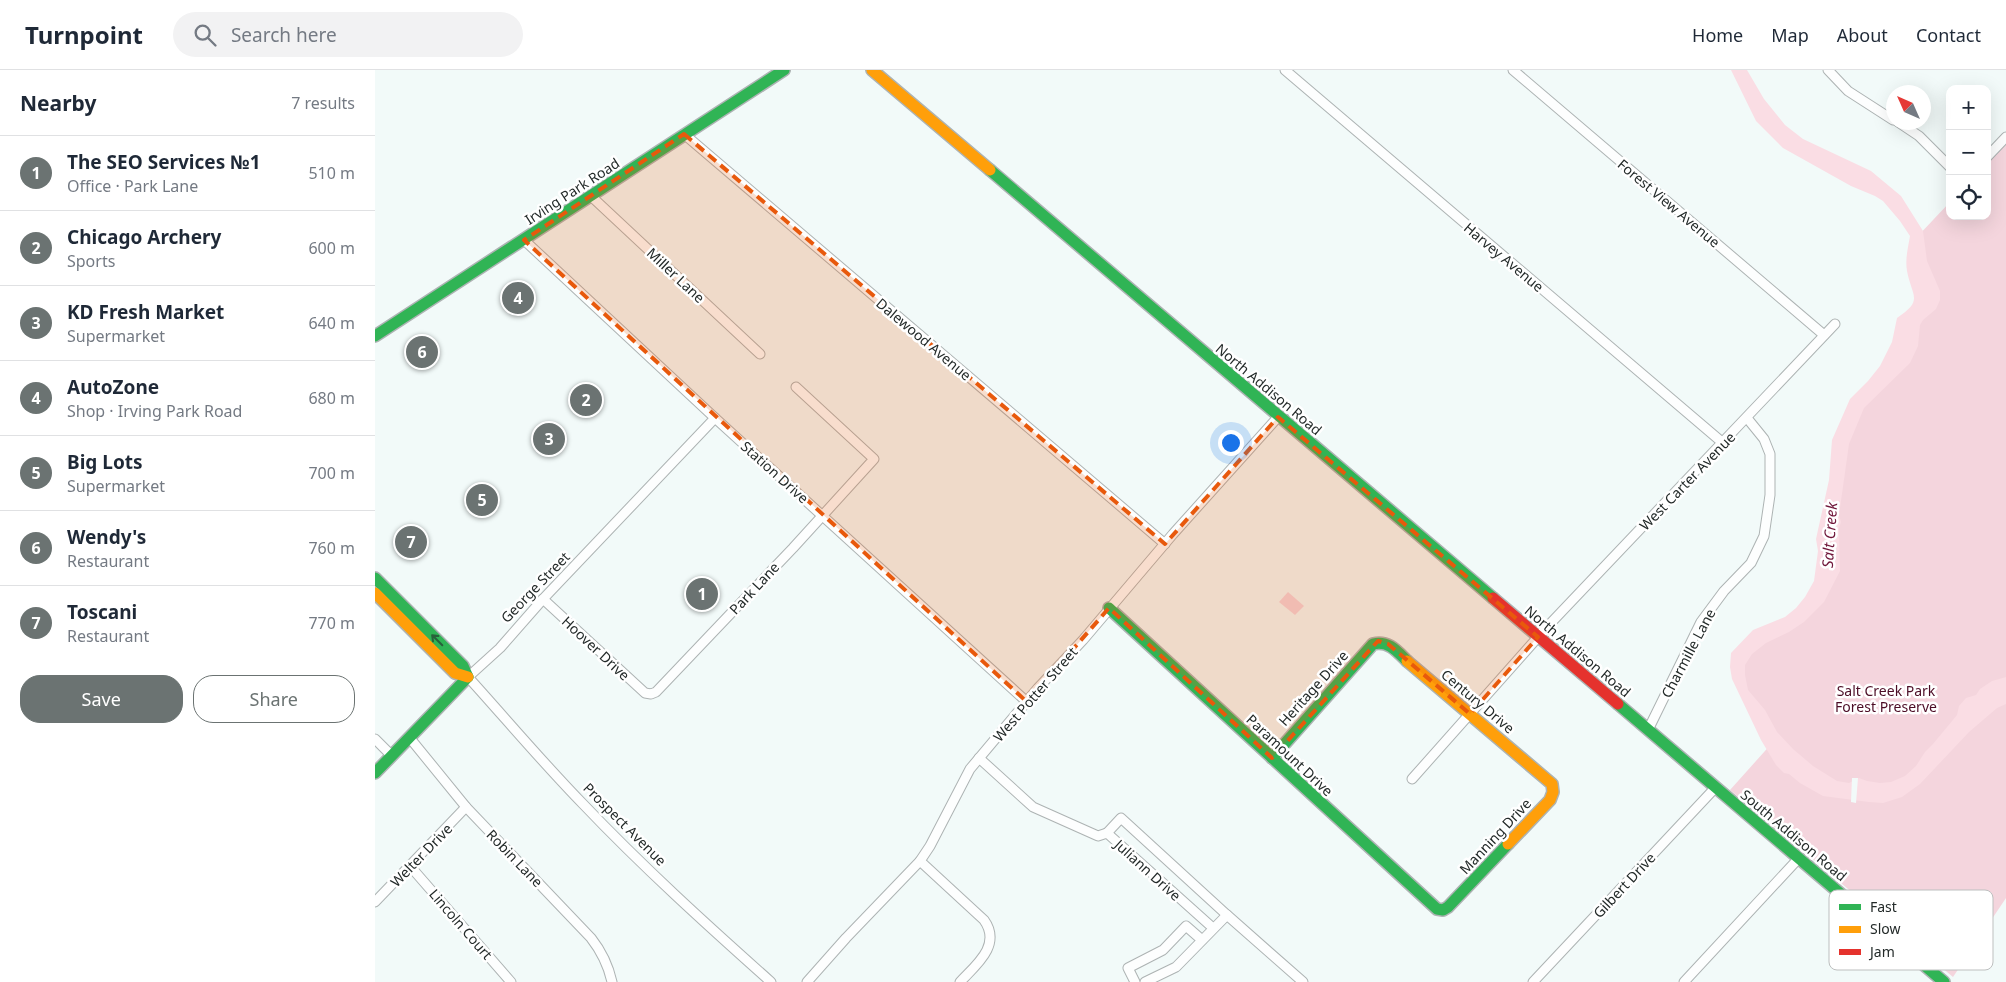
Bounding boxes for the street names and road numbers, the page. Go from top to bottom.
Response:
street label: Irving Park Road [521,153,623,229]
street label: Forest View Avenue [1614,155,1724,251]
street label: Harvey Avenue [1460,218,1548,296]
street label: Miller Lane [643,243,709,307]
street label: Dalewood Avenue [872,294,976,384]
street label: North Addison Road [1212,339,1326,439]
street label: West Carter Avenue [1635,428,1739,534]
street label: Station Drive [737,437,813,507]
street label: George Street [496,548,574,626]
street label: Park Lane [725,558,783,618]
street label: North Addison Road [1521,601,1635,701]
street label: Charmille Lane [1657,605,1720,701]
street label: Hoover Drive [558,612,634,684]
street label: West Potter Street [989,643,1081,745]
street label: Heritage Drive [1274,646,1352,730]
street label: Century Drive [1437,665,1519,737]
street label: Paramount Drive [1243,710,1337,800]
street label: Prospect Avenue [579,778,671,870]
street label: South Addison Road [1737,785,1851,885]
street label: Manning Drive [1455,794,1535,878]
street label: Welter Drive [386,819,456,891]
street label: Robin Lane [483,825,547,891]
street label: Juliann Drive [1109,834,1185,905]
street label: Gilbert Drive [1589,848,1659,922]
street label: Lincoln Court [425,885,497,963]

